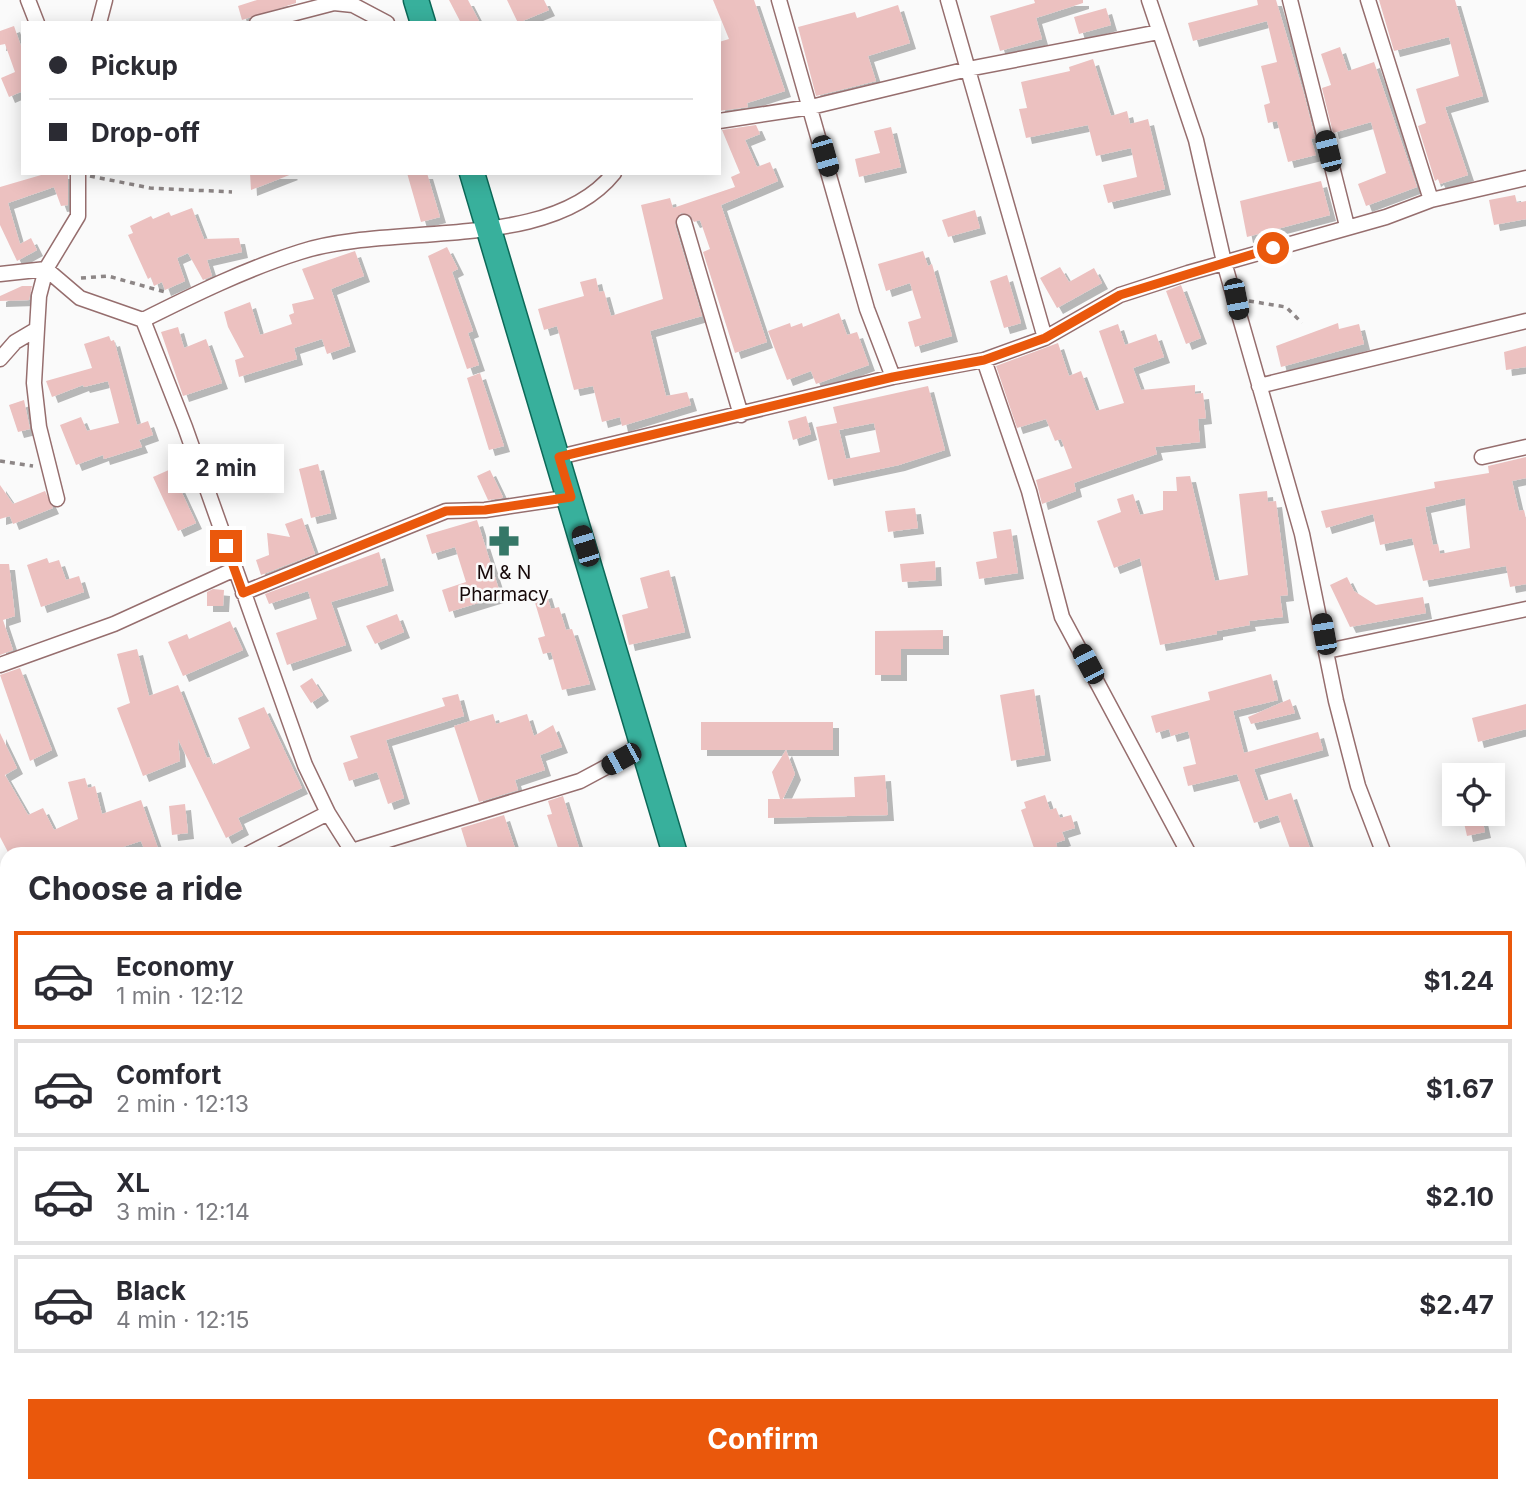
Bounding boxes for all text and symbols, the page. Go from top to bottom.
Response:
text: Pickup [91,50,178,81]
text: Drop-off [91,117,200,148]
car [1313,128,1344,174]
car [810,133,841,179]
route start [1257,232,1289,264]
car [1222,276,1251,322]
callout: 2 min [168,444,284,494]
text: 2 min [195,454,257,482]
car [569,523,602,569]
pharmacy icon: M & N Pharmacy [487,524,521,558]
route end [210,530,242,562]
place label: M & N Pharmacy [459,561,549,606]
car [1311,611,1338,657]
car [1069,641,1108,687]
car [598,740,645,778]
map controls [1442,763,1505,826]
button: locate [1442,763,1505,826]
text: Choose a ride [28,869,243,908]
icon: car [32,949,95,1012]
text: Economy [116,951,234,982]
text: $1.24 [1424,965,1494,996]
text: 1 min · 12:12 [116,982,244,1010]
icon: car [32,1057,95,1120]
text: Comfort [116,1059,221,1090]
text: $1.67 [1426,1073,1494,1104]
text: 2 min · 12:13 [116,1090,249,1118]
icon: car [32,1165,95,1228]
text: XL [116,1167,150,1198]
text: $2.10 [1426,1181,1494,1212]
text: 3 min · 12:14 [116,1198,250,1226]
icon: car [32,1273,95,1336]
text: Black [116,1275,186,1306]
text: $2.47 [1419,1289,1494,1320]
text: 4 min · 12:15 [116,1306,250,1334]
button: Confirm [28,1399,1498,1479]

